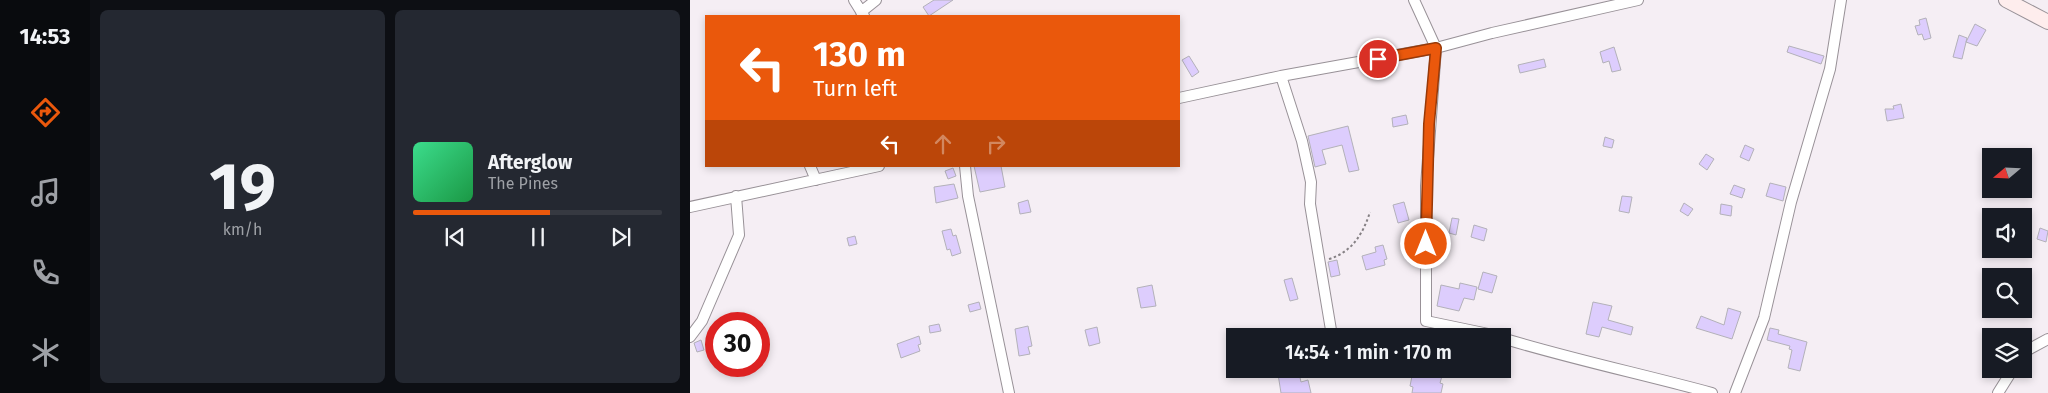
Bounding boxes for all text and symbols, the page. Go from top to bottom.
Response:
text: 14:53 [19,23,71,50]
text: 130 m [813,33,906,75]
icon: left [730,35,795,100]
pin [1357,38,1399,80]
icon: arrive [1364,45,1392,73]
text: Turn left [813,75,897,102]
icon: directions [28,95,63,130]
icon: left [876,130,904,158]
icon: ahead [929,130,957,158]
icon: right [982,130,1010,158]
text: 19 [209,148,276,226]
north arrow [1982,148,2032,198]
map controls [1982,148,2032,378]
text: Afterglow [488,151,572,174]
text: The Pines [488,174,558,193]
icon: music [28,175,63,210]
button: sound [1982,208,2032,258]
position arrow [1399,217,1451,269]
text: km/h [223,220,262,239]
icon: previous [441,223,469,251]
icon: pause [524,223,552,251]
icon: next [607,223,635,251]
icon: phone [28,255,63,290]
button: search [1982,268,2032,318]
speed limit sign: 30 [705,312,770,377]
button: layers [1982,328,2032,378]
icon: climate [28,335,63,370]
text: 14:54 · 1 min · 170 m [1285,341,1452,364]

